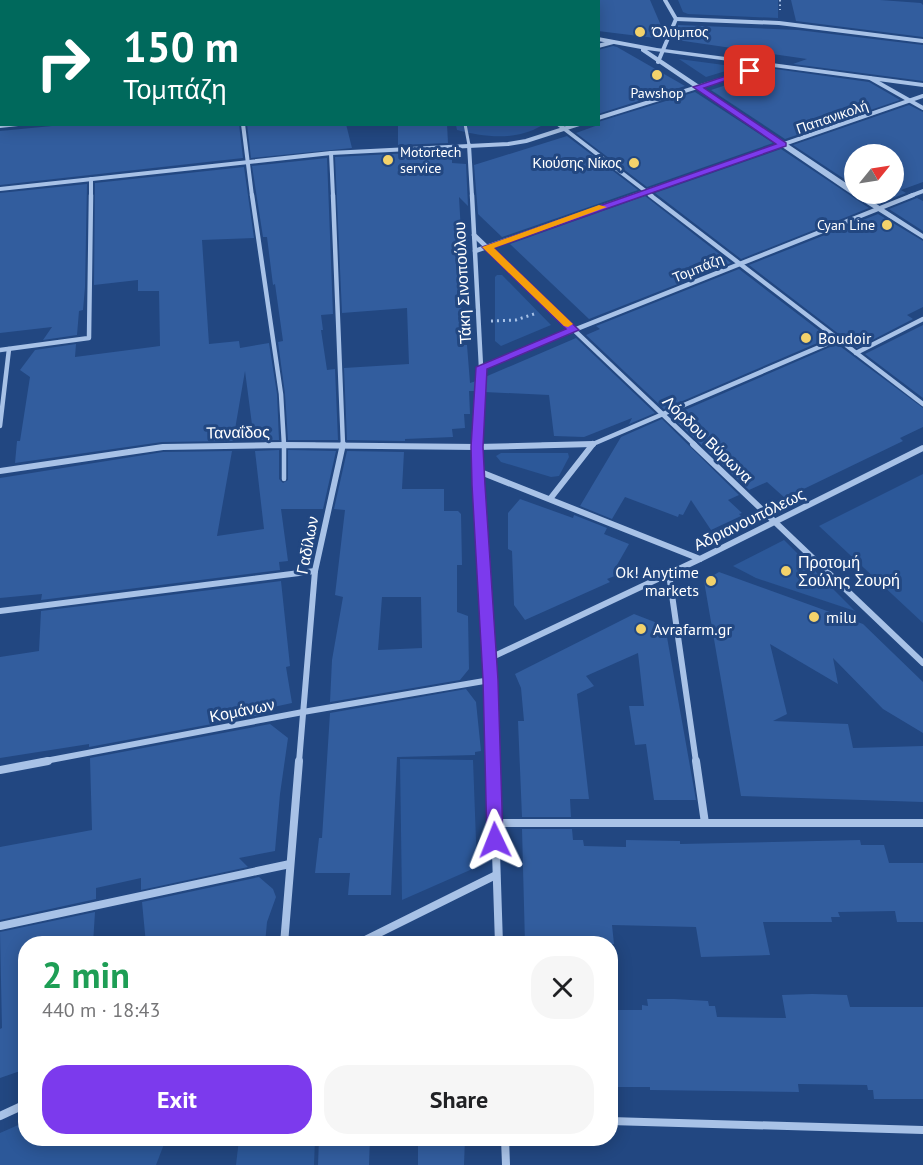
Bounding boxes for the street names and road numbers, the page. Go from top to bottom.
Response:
street label: Παπανικολή [794,96,870,138]
street label: Τάκη Σινοπούλου [449,221,475,345]
street label: Τομπάζη [670,250,726,286]
street label: Λόρδου Βύρωνα [659,391,757,487]
street label: Ταναΐδος [206,421,270,443]
street label: Αδριανουπόλεως [690,483,808,555]
street label: Γαδίλων [292,514,322,576]
street label: Κομάνων [208,694,276,726]

